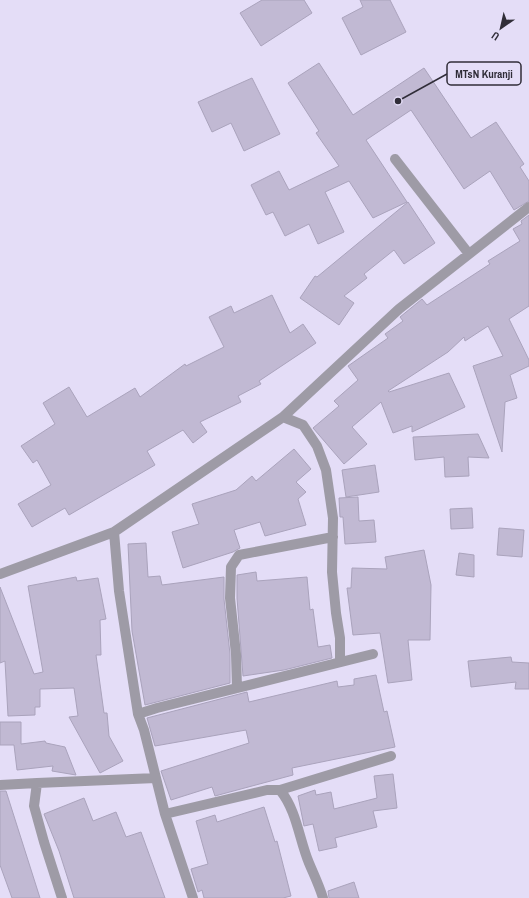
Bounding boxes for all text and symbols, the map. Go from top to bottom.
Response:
north arrow [481,8,521,48]
text: U [489,29,502,44]
callout: MTsN Kuranji [447,62,521,85]
text: MTsN Kuranji [455,67,513,81]

